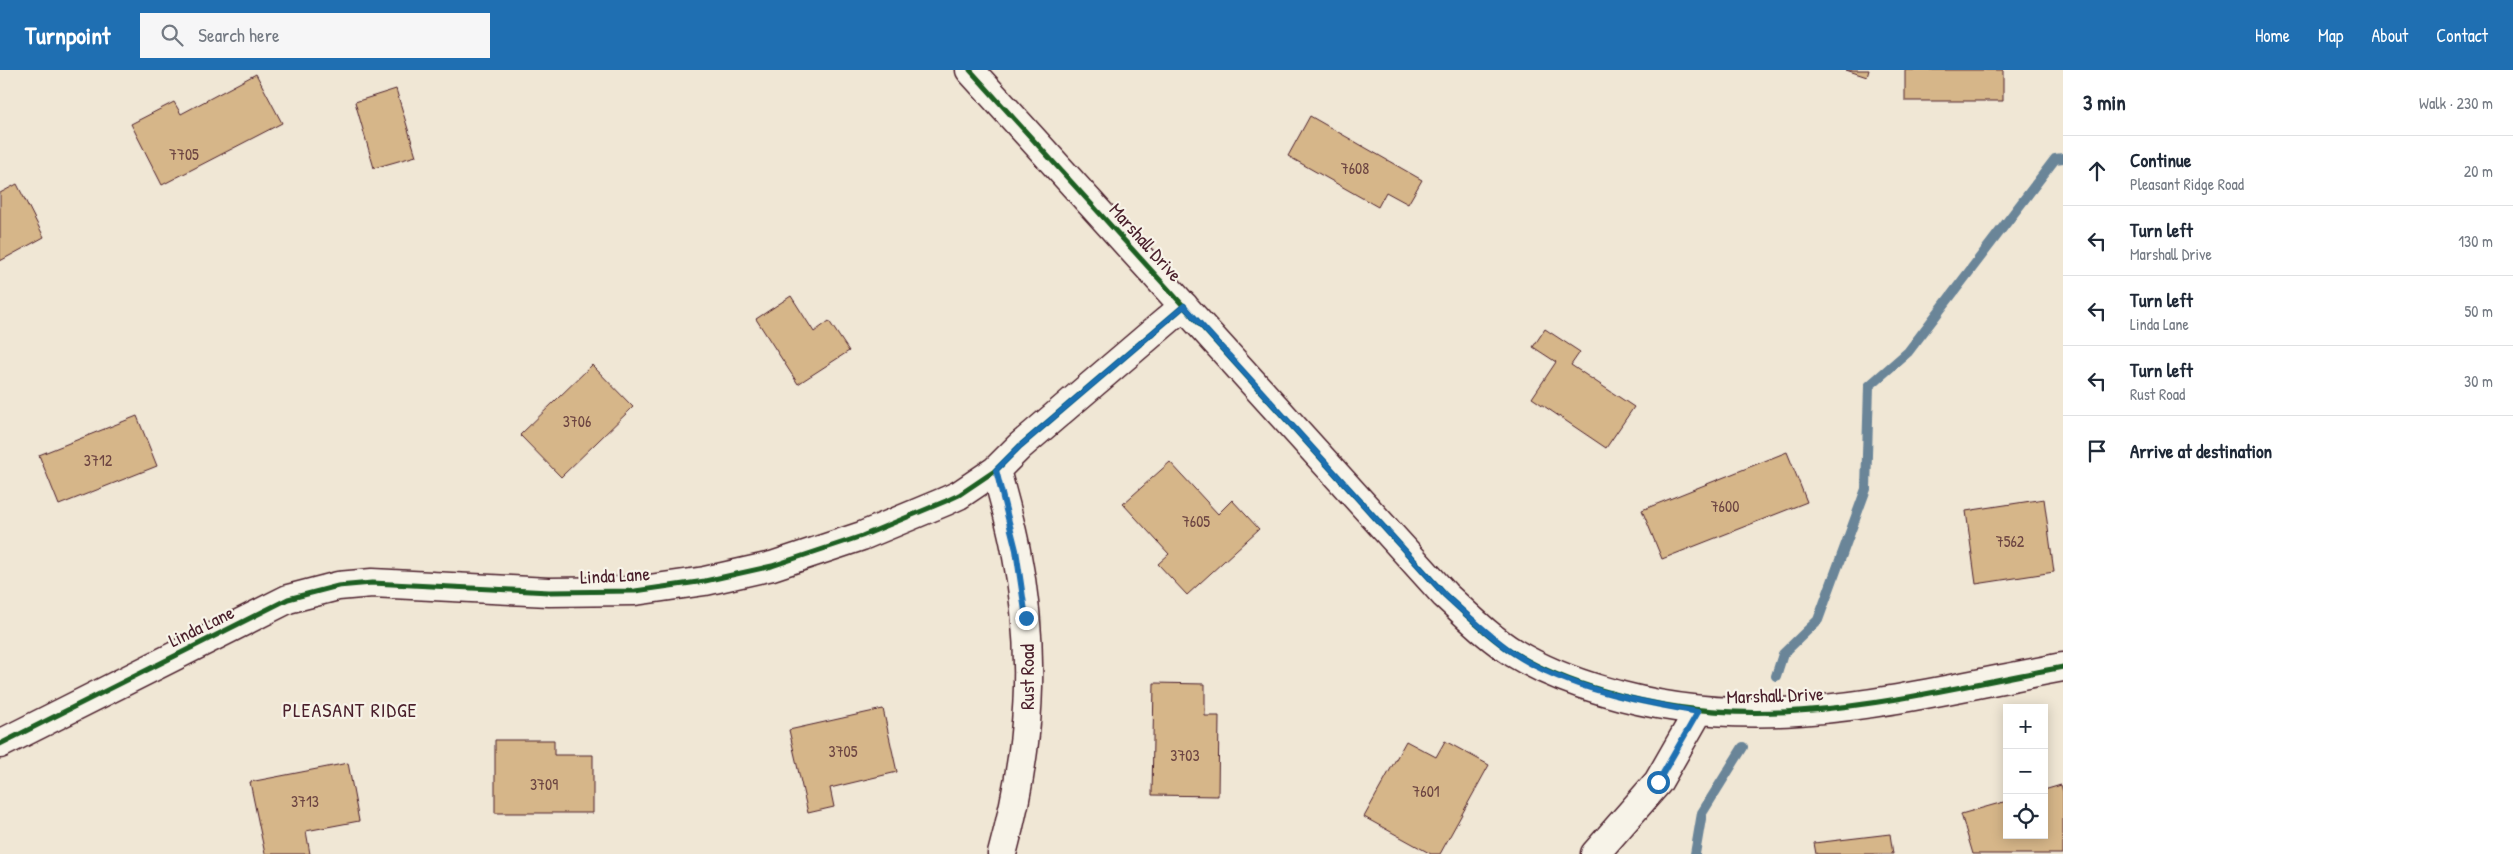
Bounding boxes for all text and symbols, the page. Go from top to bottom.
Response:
search box [140,13,490,58]
text: Turnpoint [25,19,110,51]
icon: search [158,21,186,49]
text: Search here [198,22,280,48]
text: Home [2255,23,2290,48]
text: Map [2318,23,2343,48]
text: About [2371,23,2408,48]
text: Contact [2436,23,2488,48]
text: 3 min [2083,88,2126,117]
text: Walk · 230 m [2419,92,2493,114]
house number: 7705 [169,143,199,165]
text: Continue [2130,147,2191,173]
house number: 7608 [1341,157,1369,179]
icon: ahead [2083,157,2111,185]
text: 20 m [2464,160,2493,182]
text: Pleasant Ridge Road [2130,173,2244,195]
street label: Marshall Drive [1104,197,1188,287]
text: Turn left [2130,217,2193,243]
icon: left [2083,227,2111,255]
text: 130 m [2458,230,2493,252]
text: Marshall Drive [2130,243,2212,265]
text: Turn left [2130,287,2193,313]
icon: left [2083,297,2111,325]
text: 50 m [2465,300,2493,322]
text: Linda Lane [2130,313,2189,335]
text: Turn left [2130,357,2193,383]
icon: left [2083,367,2111,395]
text: 30 m [2464,370,2493,392]
text: Rust Road [2130,383,2185,405]
house number: 3706 [563,410,591,432]
icon: arrive [2083,437,2111,465]
text: Arrive at destination [2130,438,2272,464]
house number: 3712 [84,449,113,471]
house number: 7600 [1711,495,1739,517]
house number: 7605 [1182,510,1210,532]
house number: 7562 [1996,530,2025,552]
street label: Linda Lane [579,560,651,590]
street label: Linda Lane [164,599,238,653]
route end [1015,607,1038,630]
street label: Rust Road [1014,644,1040,710]
street label: Marshall Drive [1726,680,1824,710]
district label: PLEASANT RIDGE [283,696,417,723]
map controls [2003,704,2048,839]
button: + [2003,704,2048,749]
house number: 3705 [828,740,858,762]
house number: 3703 [1170,744,1200,766]
button: − [2003,749,2048,794]
route start [1647,771,1670,794]
house number: 3709 [530,773,558,795]
house number: 7601 [1412,780,1440,802]
house number: 3713 [291,790,319,812]
button: locate [2003,794,2048,839]

